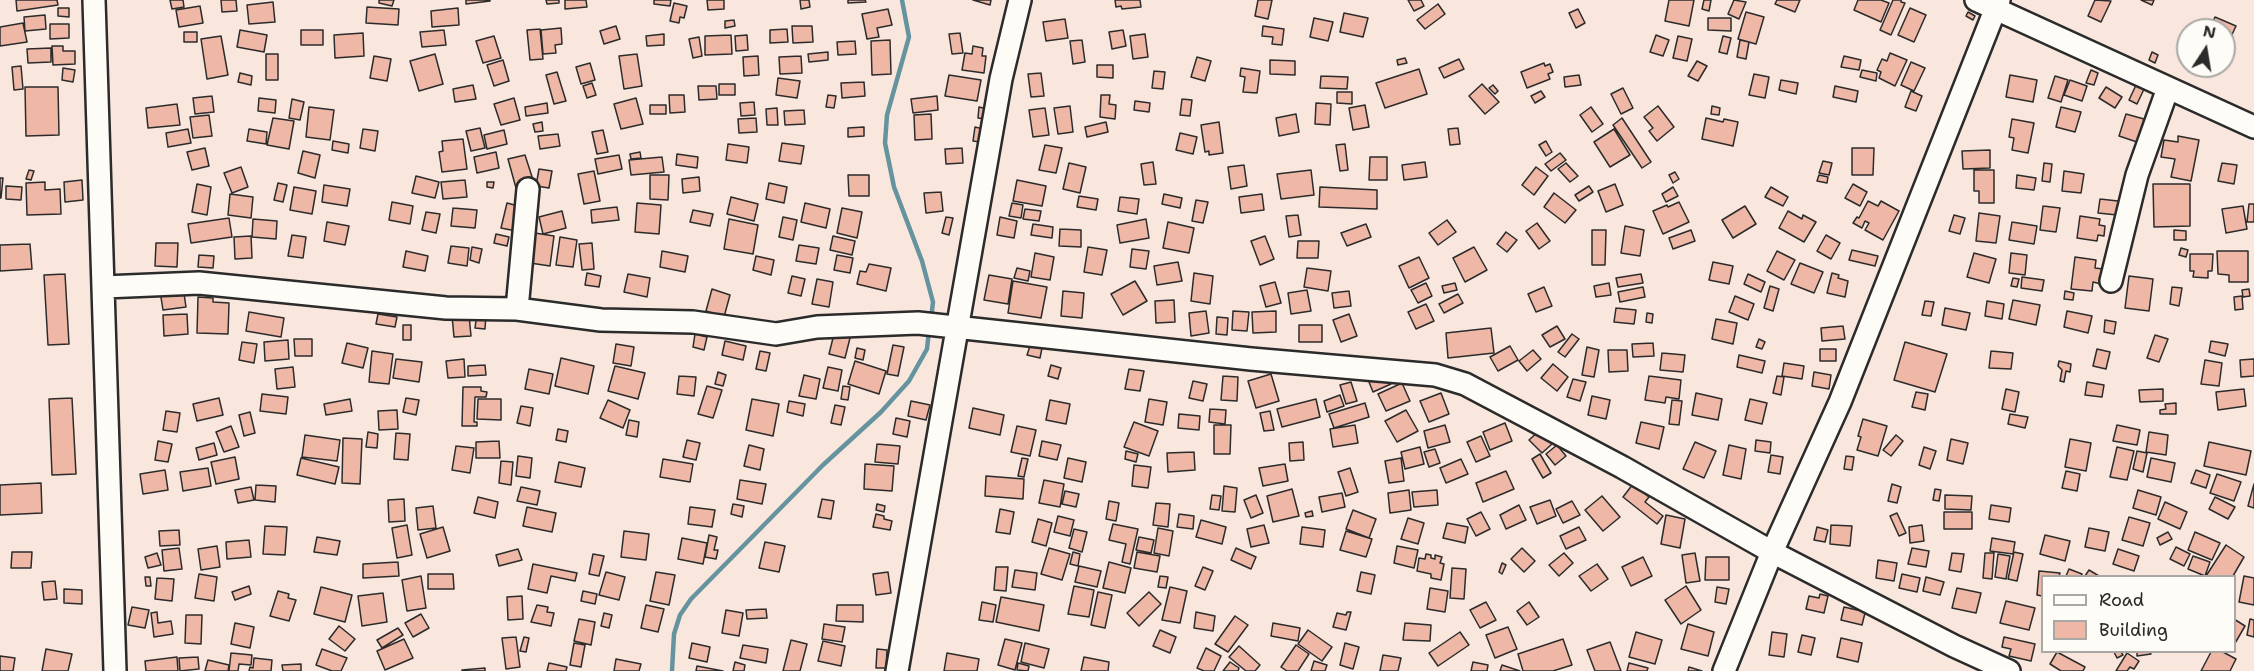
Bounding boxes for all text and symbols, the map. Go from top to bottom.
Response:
north arrow [2176,18,2236,78]
text: N [2201,20,2218,43]
legend [2041,575,2236,653]
text: Road [2099,588,2144,612]
text: Building [2099,618,2168,642]

